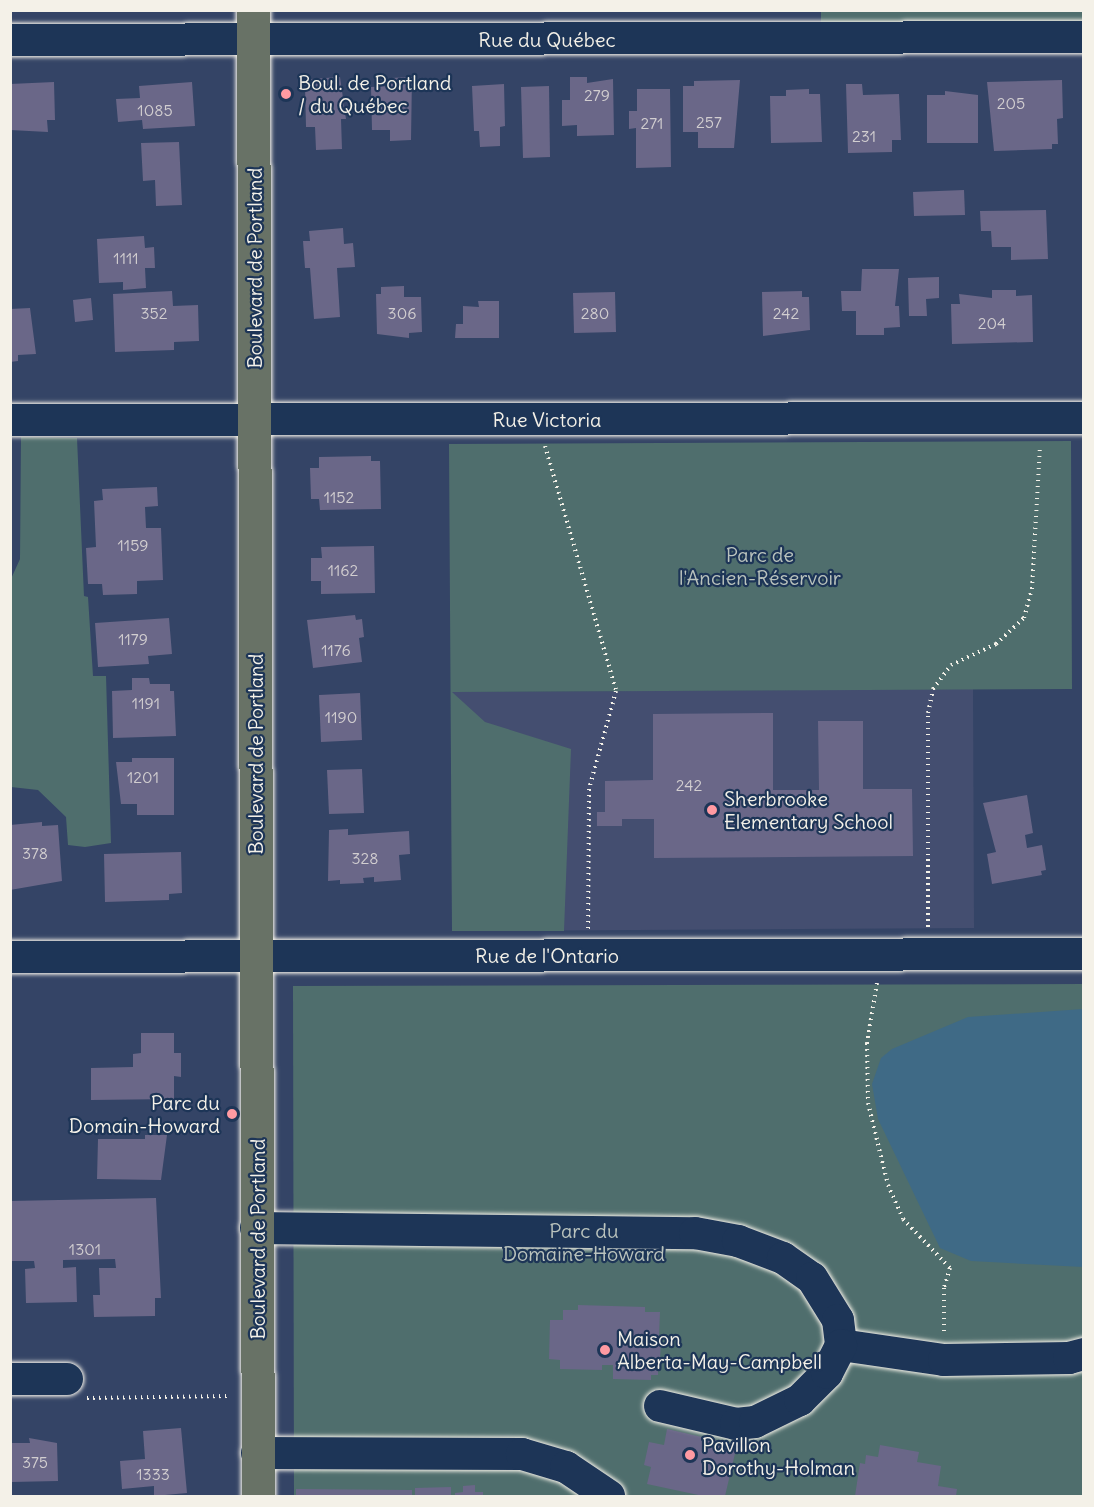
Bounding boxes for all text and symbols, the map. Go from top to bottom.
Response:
street label: Rue du Québec [478,27,616,51]
place label: Boul. de Portland / du Québec [298,70,452,117]
house number: 279 [584,85,610,105]
marker: Boul. de Portland / du Québec [279,87,293,101]
house number: 205 [997,93,1025,113]
house number: 1085 [137,100,173,120]
house number: 257 [696,112,722,132]
house number: 271 [641,113,663,133]
house number: 231 [852,126,876,146]
street label: Boulevard de Portland [242,168,266,368]
house number: 1111 [113,248,139,268]
house number: 352 [140,303,168,323]
house number: 306 [388,303,416,323]
house number: 280 [581,303,609,323]
house number: 242 [773,303,799,323]
house number: 204 [978,313,1006,333]
street label: Rue Victoria [493,407,601,431]
house number: 1152 [324,487,354,507]
house number: 1159 [117,535,149,555]
park label: Parc de l'Ancien-Réservoir [679,543,841,590]
house number: 1162 [328,560,358,580]
house number: 1179 [118,629,148,649]
house number: 1176 [321,640,351,660]
street label: Boulevard de Portland [243,654,267,854]
house number: 1191 [132,693,160,713]
house number: 1190 [325,707,357,727]
house number: 1201 [127,767,159,787]
house number: 242 [676,775,702,795]
place label: Sherbrooke Elementary School [724,786,893,833]
marker: Sherbrooke Elementary School [705,803,719,817]
house number: 378 [22,843,48,863]
house number: 328 [351,848,379,868]
street label: Rue de l'Ontario [475,943,619,967]
place label: Parc du Domain-Howard [69,1090,220,1137]
marker: Parc du Domain-Howard [225,1107,239,1121]
street label: Boulevard de Portland [245,1139,269,1339]
park label: Parc du Domaine-Howard [503,1218,665,1265]
house number: 1301 [69,1239,101,1259]
place label: Maison Alberta-May-Campbell [617,1326,822,1373]
marker: Maison Alberta-May-Campbell [598,1343,612,1357]
place label: Pavillon Dorothy-Holman [702,1432,855,1479]
marker: Pavillon Dorothy-Holman [683,1448,697,1462]
house number: 375 [22,1452,48,1472]
house number: 1333 [136,1464,170,1484]

